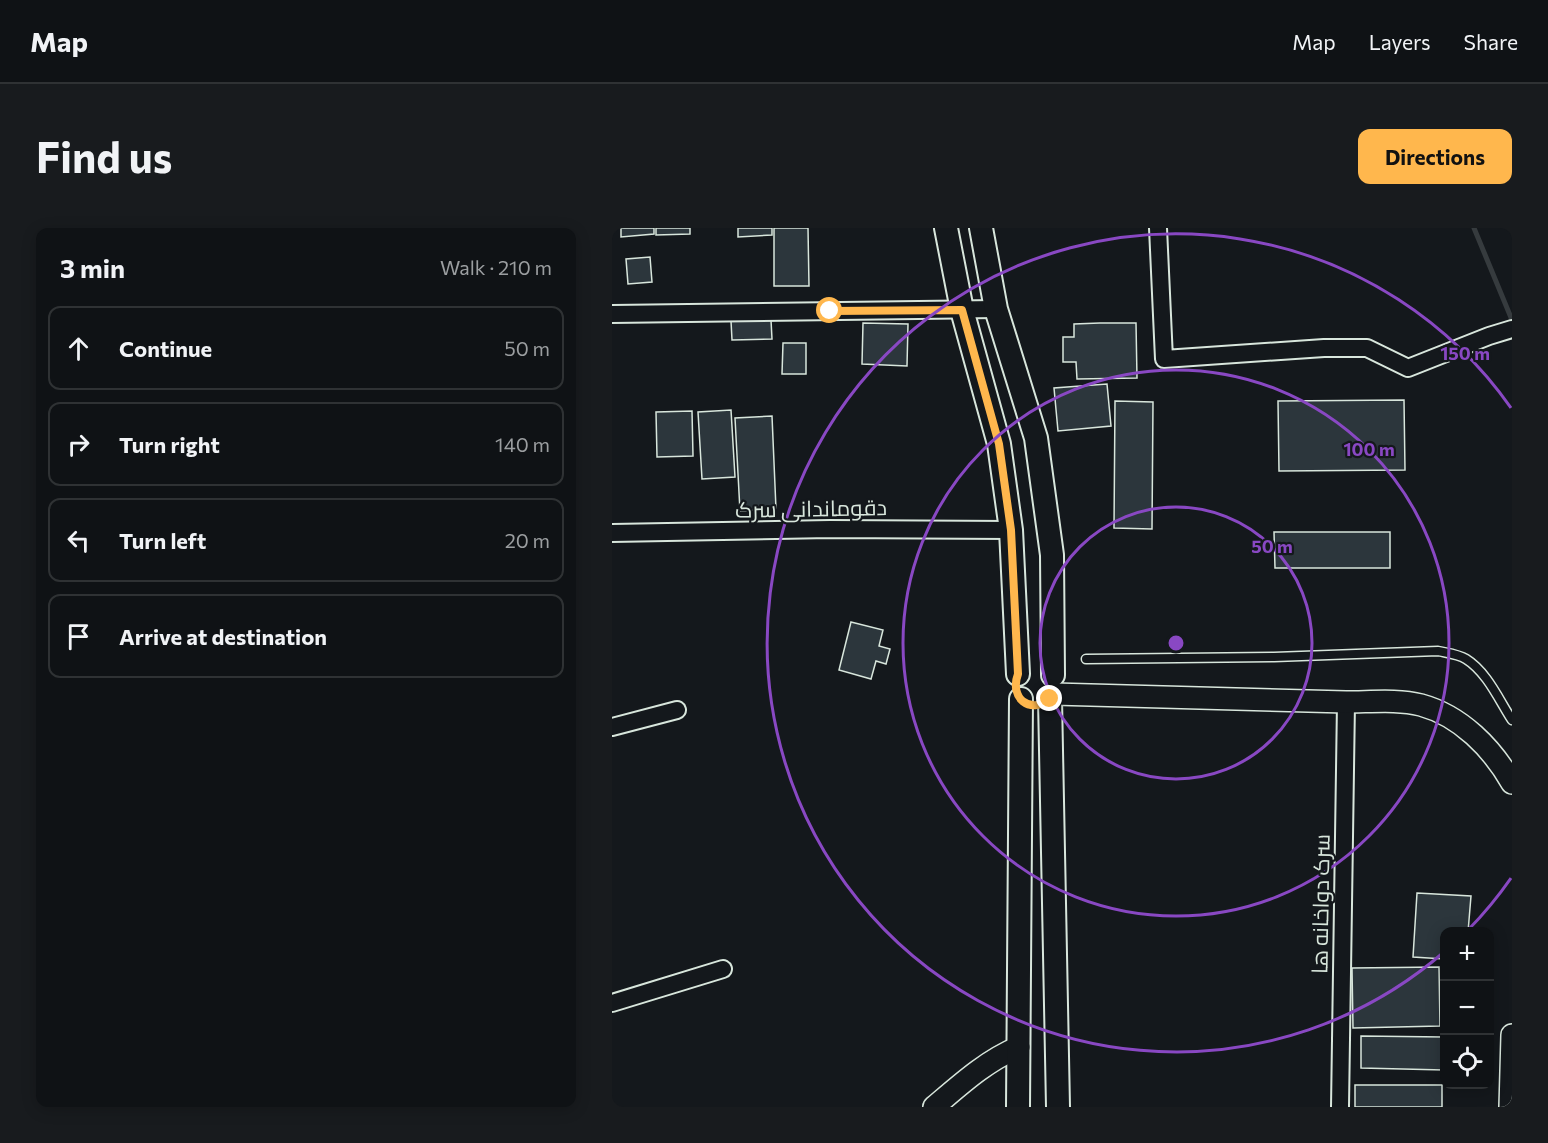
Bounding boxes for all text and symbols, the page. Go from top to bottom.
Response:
text: Map [30,24,88,58]
text: Map [1292,29,1336,54]
text: Layers [1369,29,1431,54]
text: Share [1464,29,1518,54]
button: Directions [1358,129,1512,184]
text: Find us [36,130,172,182]
text: 3 min [60,252,125,283]
text: Walk · 210 m [440,255,552,279]
route start [816,297,842,323]
icon: ahead [62,332,95,365]
text: Continue [119,335,212,362]
text: 50 m [504,336,550,360]
text: 150 m [1440,342,1490,364]
icon: right [62,428,95,461]
text: Turn right [119,431,220,458]
text: 140 m [495,432,550,456]
text: 100 m [1343,438,1395,460]
street label: دقوماندانی سرک [735,493,887,524]
icon: left [62,524,95,557]
text: Turn left [119,527,206,554]
text: 20 m [505,528,550,552]
text: 50 m [1251,535,1293,557]
icon: arrive [62,620,95,653]
text: Arrive at destination [119,623,327,650]
centre of rings [1166,633,1186,653]
route end [1036,685,1062,711]
street label: سرک دواخانه ها [1305,834,1335,974]
map controls [1440,927,1494,1089]
button: + [1440,927,1494,981]
button: − [1440,981,1494,1035]
button: locate [1440,1035,1494,1089]

